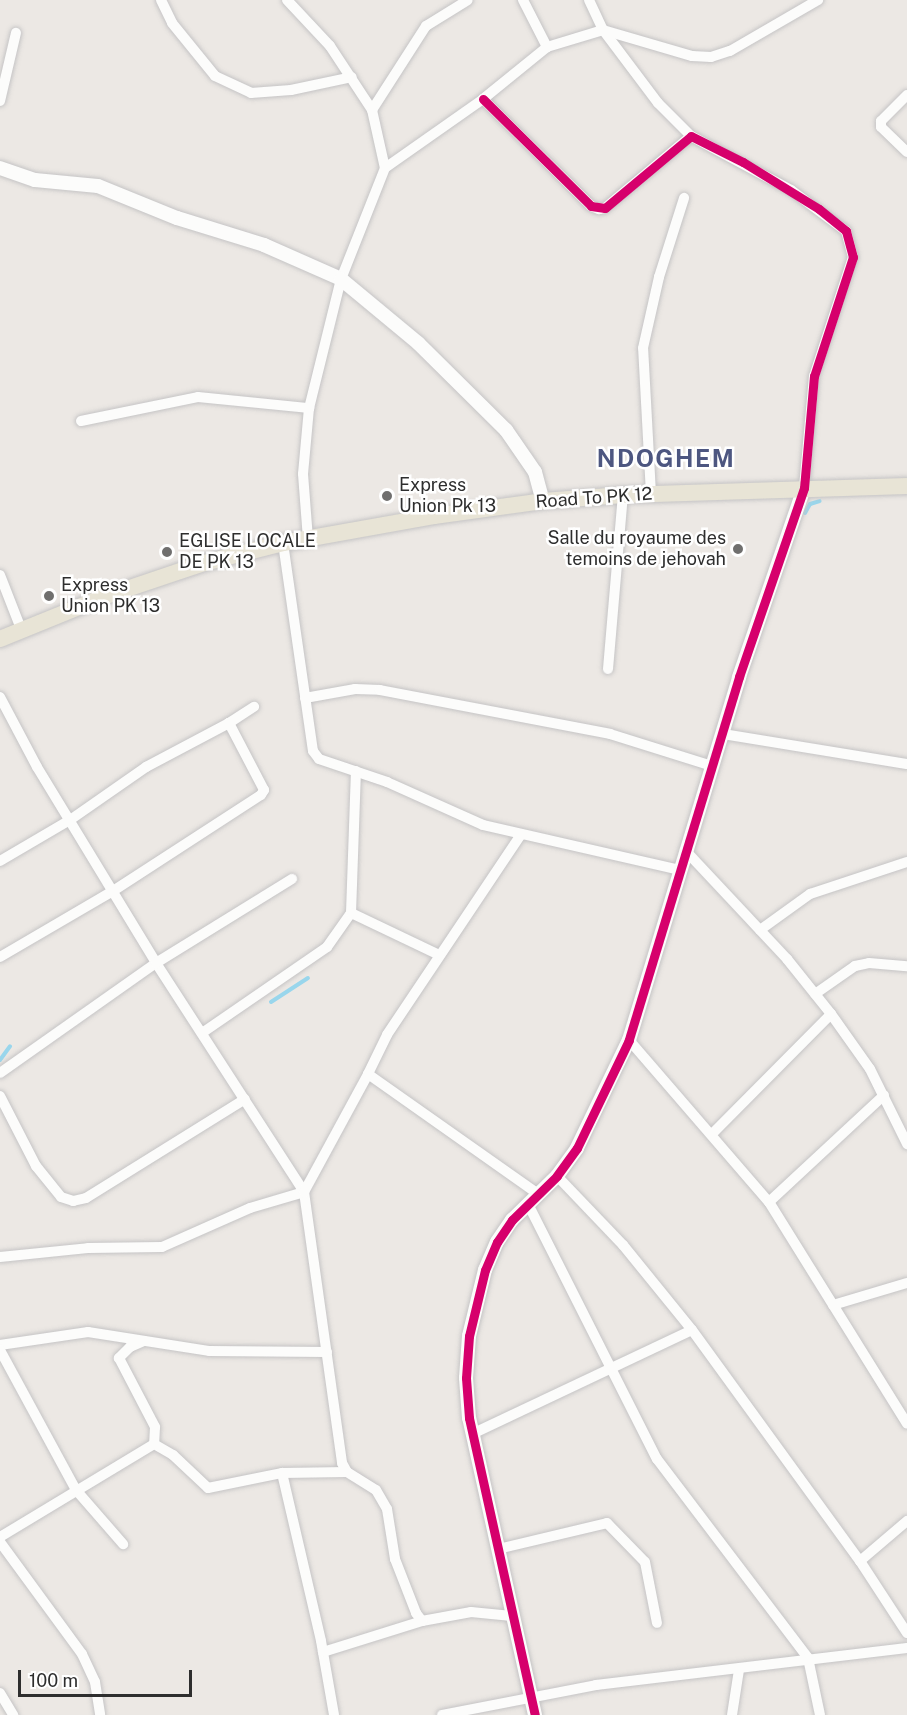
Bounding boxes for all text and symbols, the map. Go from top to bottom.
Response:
district label: NDOGHEM [597,445,735,473]
place label: Express Union Pk 13 [399,475,496,518]
street label: Road To PK 12 [535,483,653,513]
marker: Express Union Pk 13 [380,489,394,503]
place label: Salle du royaume des temoins de jehovah [547,528,726,570]
place label: EGLISE LOCALE DE PK 13 [179,531,316,574]
marker: Salle du royaume des temoins de jehovah [731,542,745,556]
marker: EGLISE LOCALE DE PK 13 [160,545,174,559]
place label: Express Union PK 13 [61,575,160,618]
marker: Express Union PK 13 [42,589,56,603]
scale bar [21,1658,195,1696]
text: 100 m [29,1670,78,1691]

